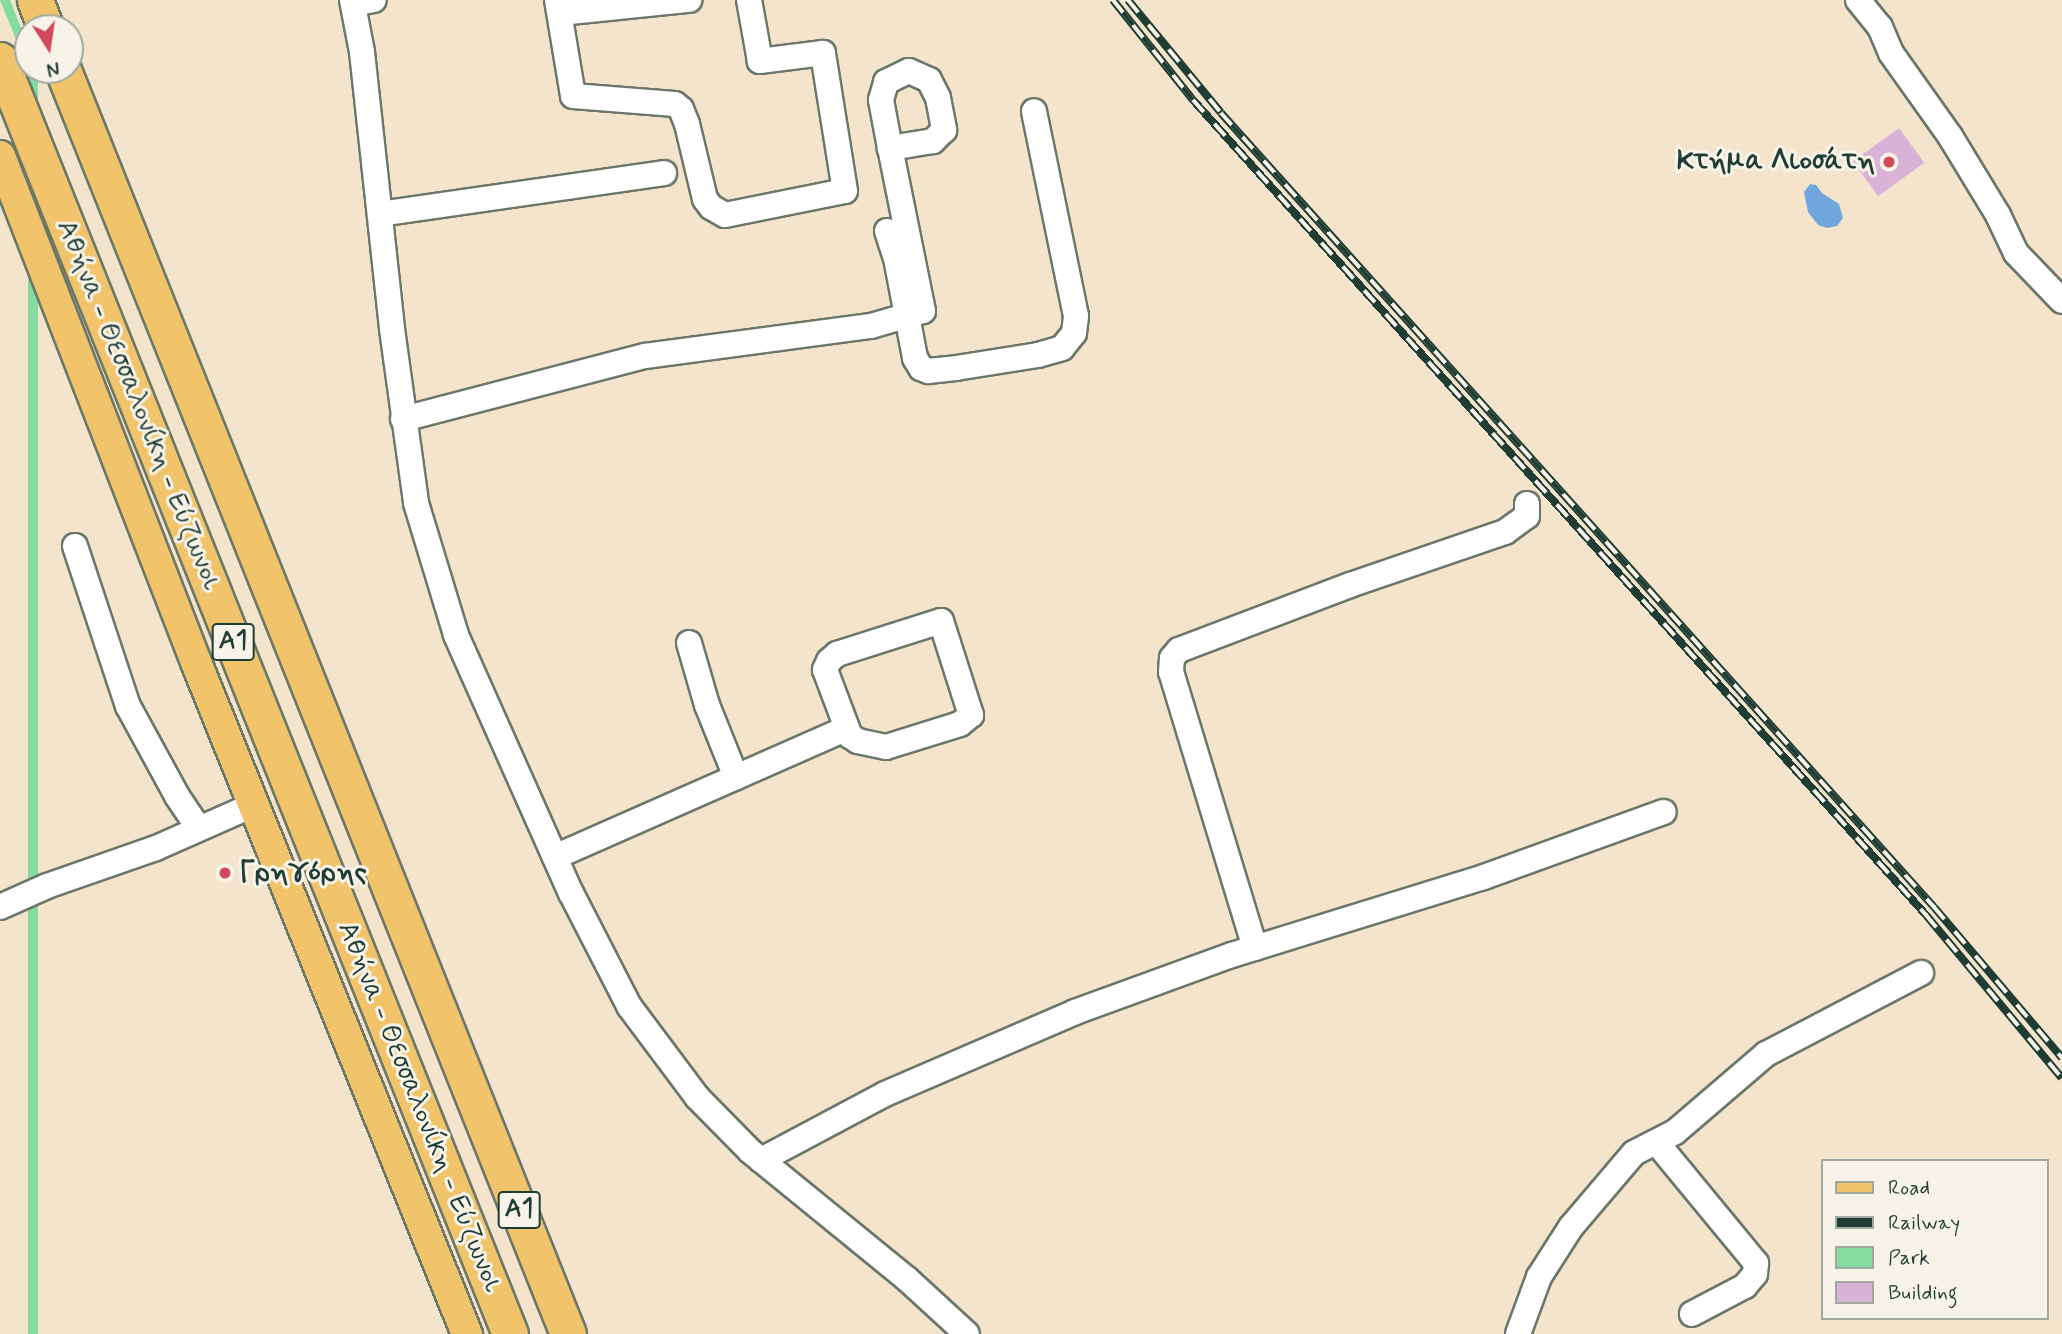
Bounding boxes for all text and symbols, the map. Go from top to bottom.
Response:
north arrow [14,14,84,84]
text: N [44,55,62,82]
place label: Κτήμα Λιοσάτη [1677,145,1875,179]
marker: Κτήμα Λιοσάτη [1881,154,1897,170]
street label: Αθήνα - Θεσσαλονίκη - Εύζωνοι [48,215,228,595]
road number: Α1 [210,620,256,664]
place label: Γρηγόρης [239,856,367,890]
marker: Γρηγόρης [217,865,233,881]
street label: Αθήνα - Θεσσαλονίκη - Εύζωνοι [329,917,509,1297]
legend [1820,1159,2048,1320]
text: Road [1888,1174,1930,1202]
road number: Α1 [496,1188,542,1232]
text: Railway [1888,1209,1960,1237]
text: Park [1888,1244,1930,1272]
text: Building [1888,1279,1958,1307]

